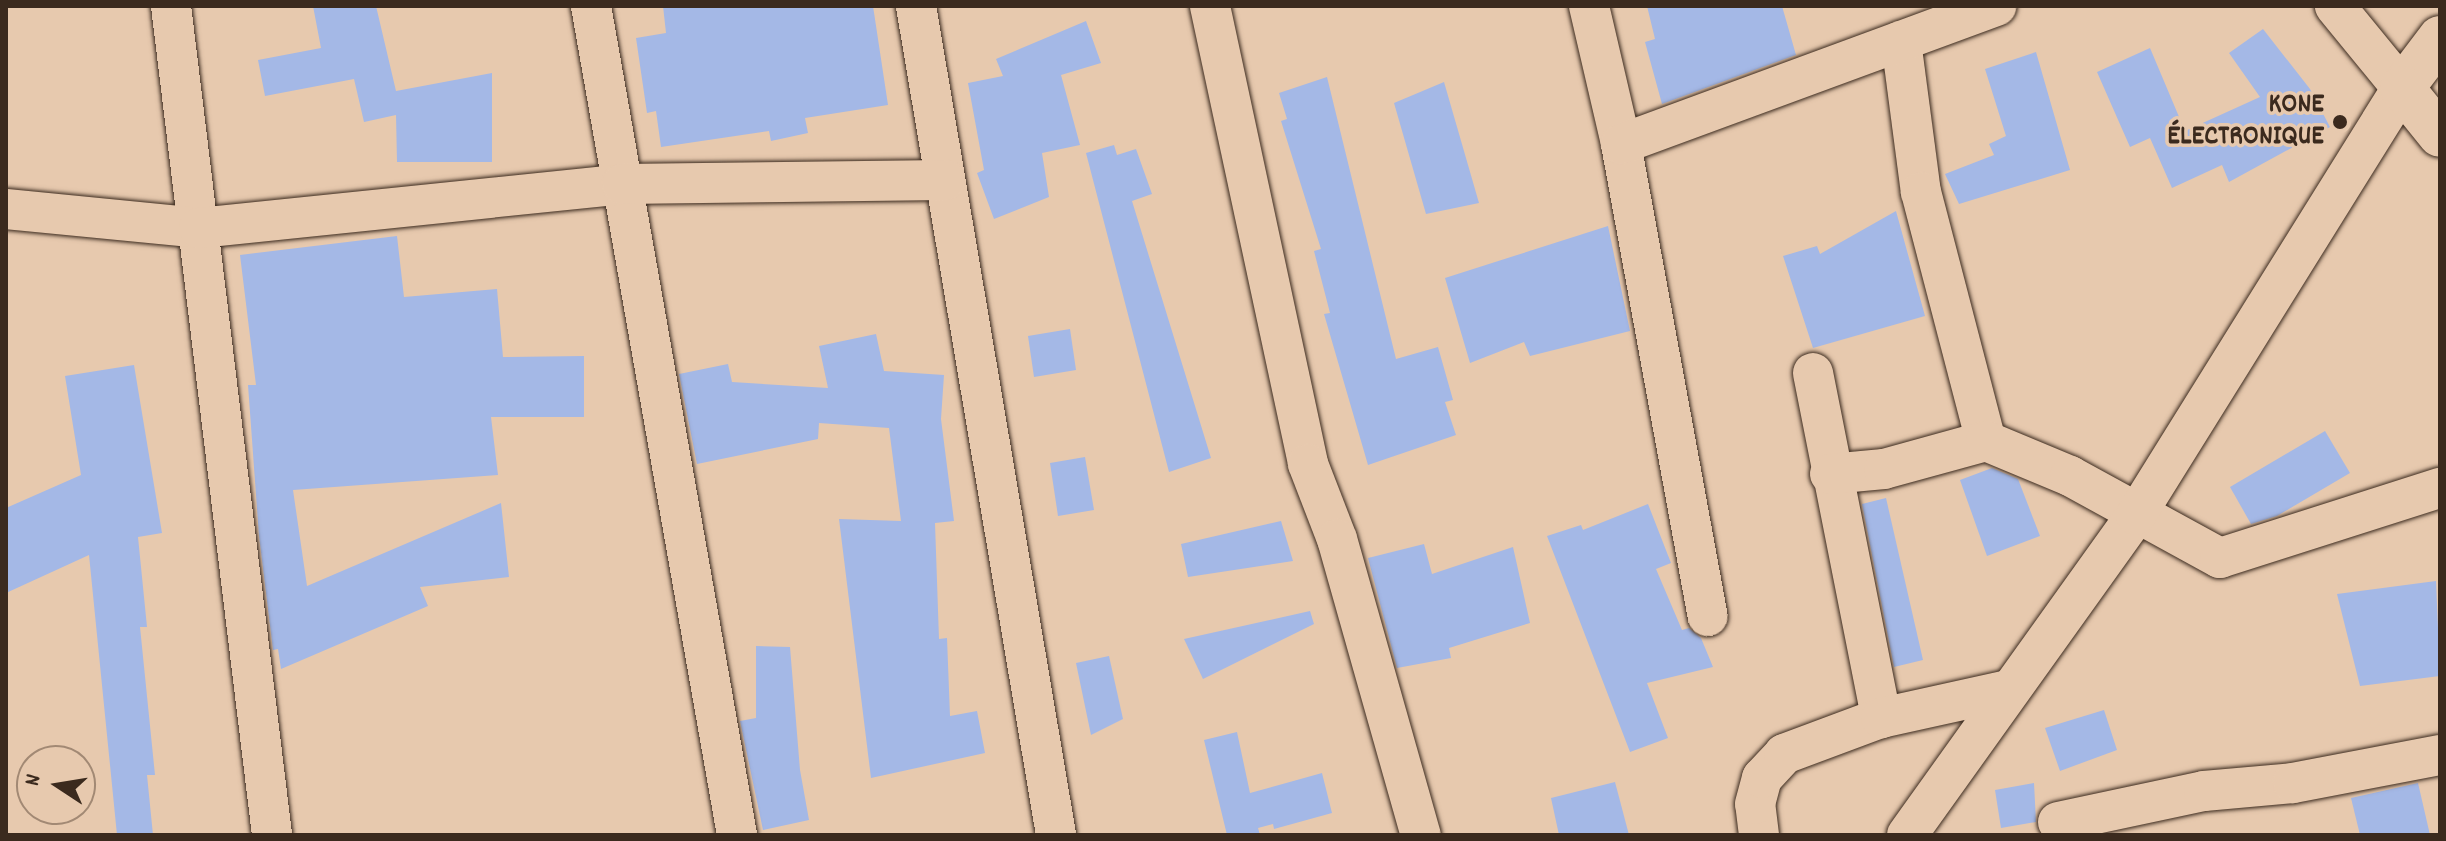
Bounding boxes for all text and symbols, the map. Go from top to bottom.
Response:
place label: KONE ÉLECTRONIQUE [2167,89,2324,155]
marker: KONE ÉLECTRONIQUE [2331,113,2349,131]
north arrow [16,745,96,825]
text: N [18,772,50,789]

